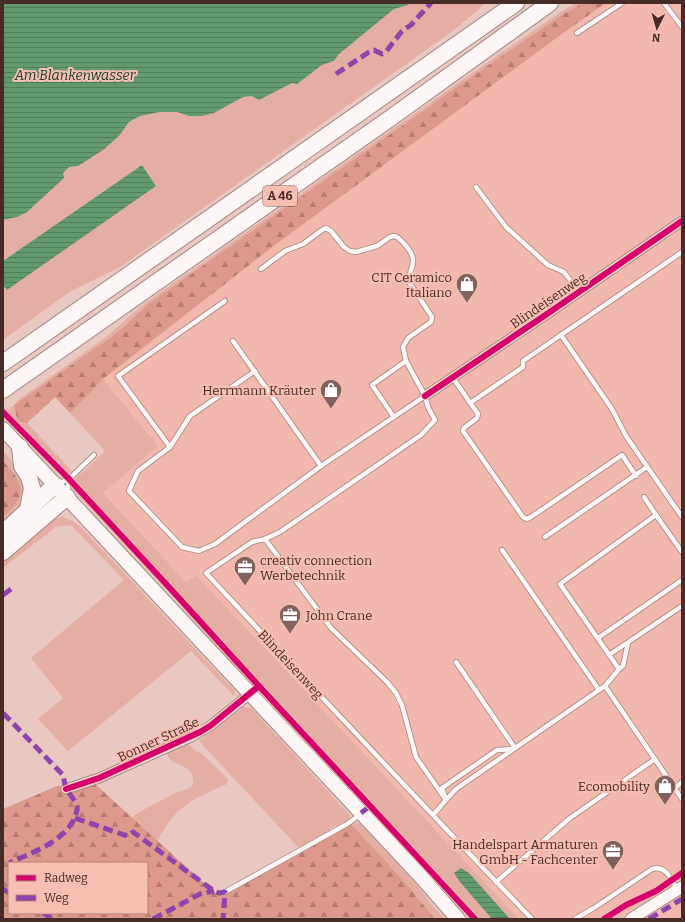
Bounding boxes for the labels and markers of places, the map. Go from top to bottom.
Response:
place label: CIT Ceramico Italiano [371,270,452,300]
shop icon: CIT Ceramico Italiano [454,271,480,304]
shop icon: Herrmann Kräuter [318,377,344,410]
place label: Herrmann Kräuter [202,383,316,398]
place label: creativ connection Werbetechnik [260,553,373,583]
office icon: creativ connection Werbetechnik [232,554,258,587]
office icon: John Crane [277,602,303,635]
place label: John Crane [305,608,372,623]
shop icon: Ecomobility [652,773,678,806]
place label: Ecomobility [578,779,650,794]
place label: Handelspart Armaturen GmbH - Fachcenter [452,837,599,867]
office icon: Handelspart Armaturen GmbH - Fachcenter [600,838,626,871]

